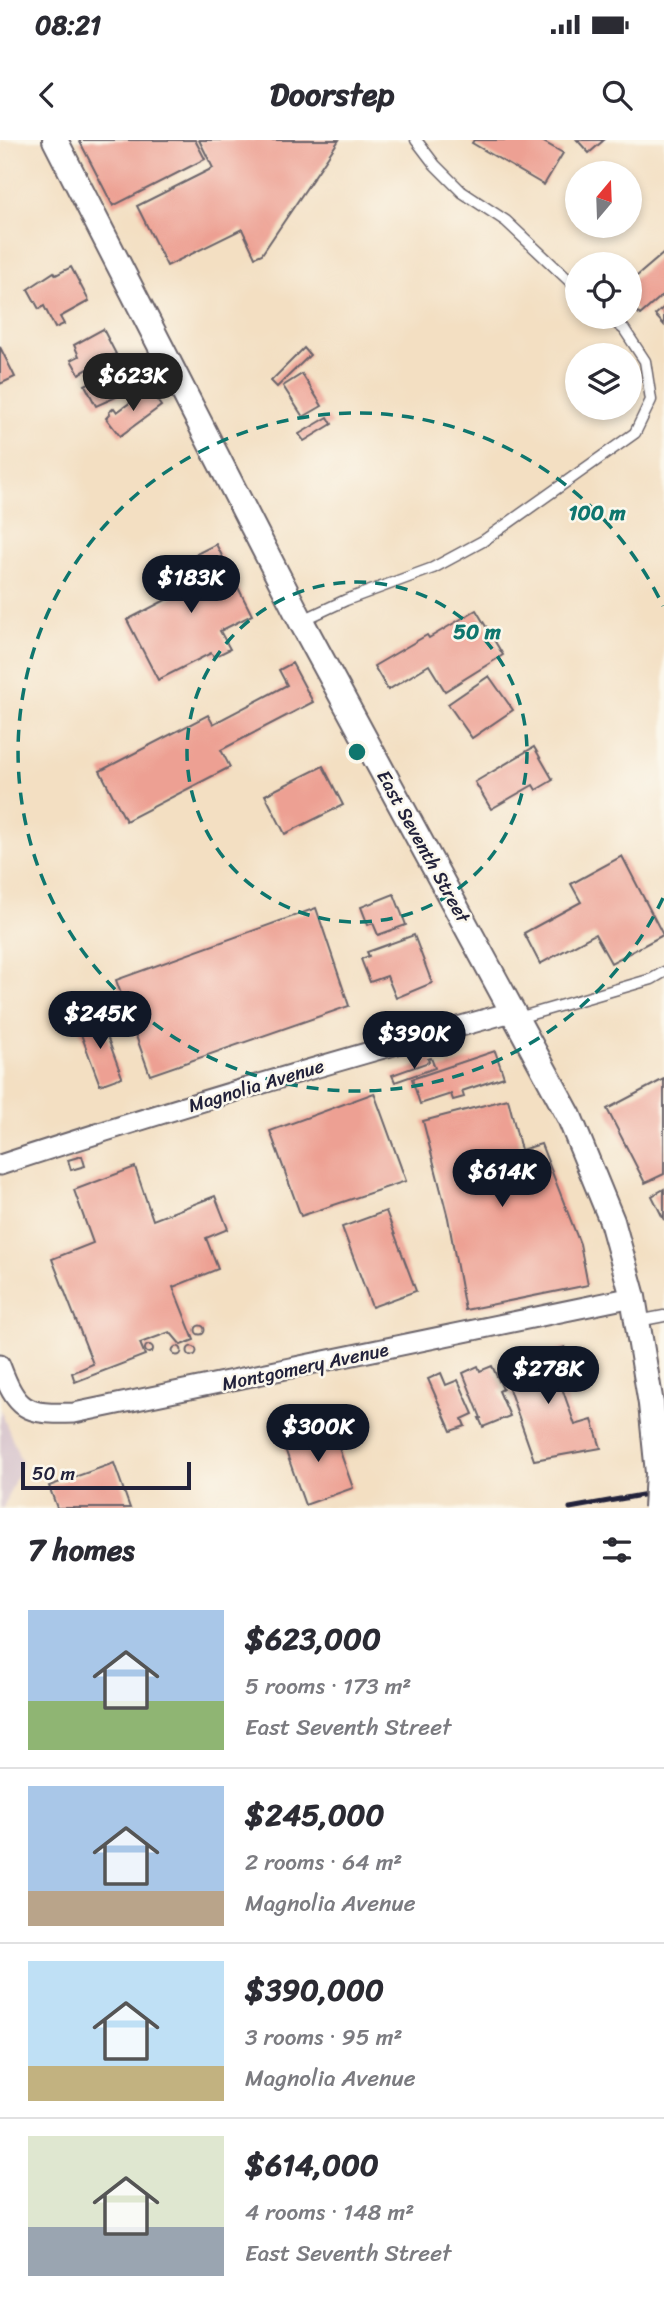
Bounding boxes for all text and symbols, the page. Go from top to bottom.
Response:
text: 08:21 [35,2,101,48]
text: Doorstep [270,66,394,123]
icon: back [28,76,66,114]
icon: search [598,76,636,114]
north arrow [565,161,642,238]
map controls [565,161,642,420]
button: locate [565,252,642,329]
button: layers [565,343,642,420]
pin: $623K [84,354,182,413]
text: $623K [99,355,167,396]
text: 100 m [568,494,626,532]
pin: $183K [142,556,240,615]
text: $183K [158,557,224,598]
text: 50 m [453,613,502,651]
centre of rings [345,740,369,764]
street label: East Seventh Street [368,764,480,930]
pin: $245K [51,992,149,1051]
text: $245K [64,993,136,1034]
pin: $390K [365,1012,463,1071]
text: $390K [379,1013,449,1054]
street label: Magnolia Avenue [184,1049,329,1122]
pin: $614K [453,1150,551,1209]
text: $614K [469,1151,535,1192]
street label: Montgomery Avenue [219,1333,392,1400]
pin: $278K [499,1346,597,1406]
text: $278K [513,1348,583,1389]
pin: $300K [269,1404,367,1464]
text: $300K [282,1406,354,1447]
text: 50 m [32,1457,75,1490]
scale bar [21,1459,191,1491]
text: 7 homes [28,1523,135,1577]
icon: filters [598,1531,636,1569]
text: $623,000 [245,1612,381,1666]
icon: home [84,1638,168,1722]
text: 5 rooms · 173 m² [245,1666,411,1707]
text: East Seventh Street [245,1707,451,1748]
text: $245,000 [245,1788,385,1842]
icon: home [84,1814,168,1898]
text: 2 rooms · 64 m² [245,1842,402,1883]
text: Magnolia Avenue [245,1883,416,1924]
text: $390,000 [245,1963,384,2017]
icon: home [84,1989,168,2073]
text: 3 rooms · 95 m² [245,2017,402,2058]
text: Magnolia Avenue [245,2058,416,2099]
text: $614,000 [245,2138,379,2192]
icon: home [84,2164,168,2248]
text: 4 rooms · 148 m² [245,2192,414,2233]
text: East Seventh Street [245,2233,451,2274]

